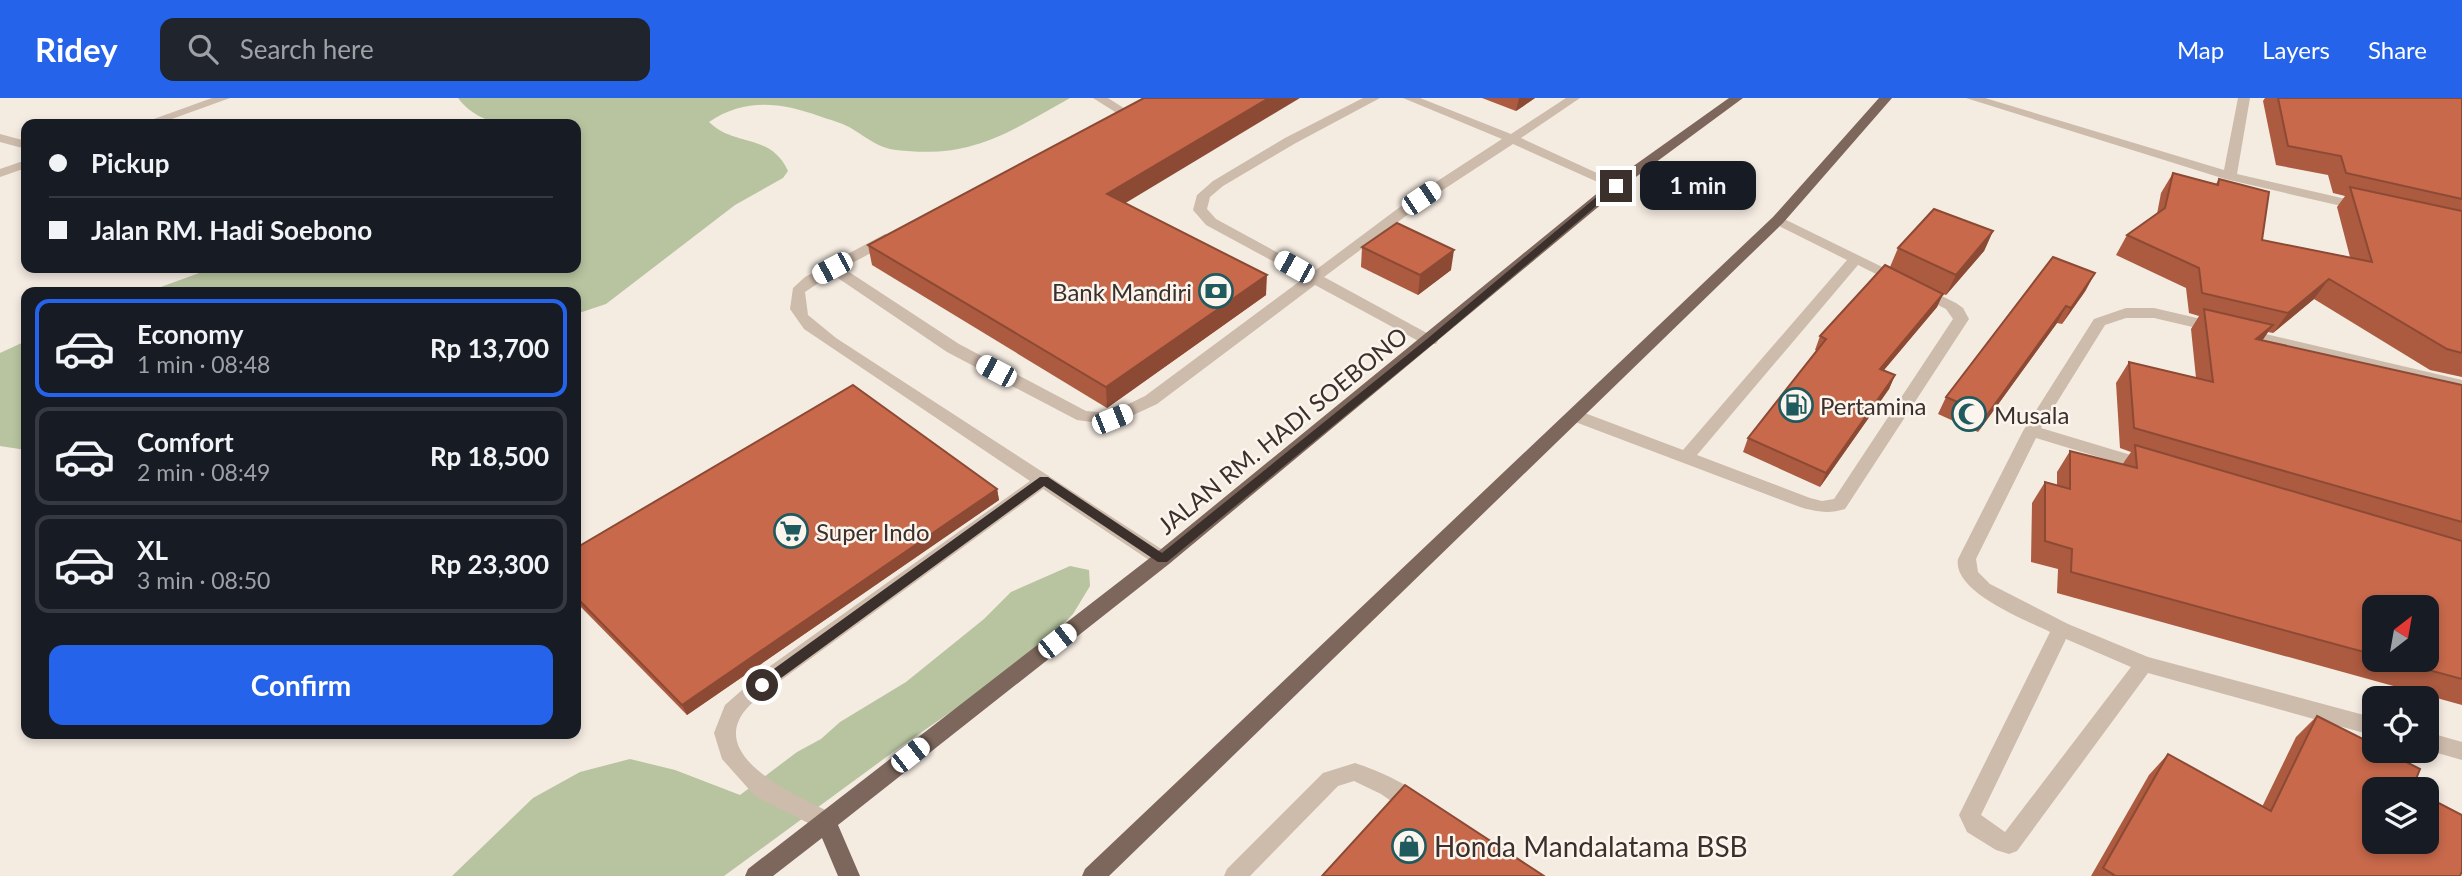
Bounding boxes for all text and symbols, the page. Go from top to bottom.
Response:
search box [160,18,650,81]
text: Ridey [35,29,118,69]
icon: search [184,30,222,68]
text: Search here [240,33,374,65]
text: Map [2177,35,2224,64]
text: Layers [2262,35,2330,64]
text: Share [2368,35,2427,64]
text: Pickup [91,147,170,179]
callout: 1 min [1640,162,1756,210]
route end [1600,170,1632,202]
text: 1 min [1669,171,1727,199]
car [1398,178,1445,218]
text: Jalan RM. Hadi Soebono [91,214,372,246]
car [1271,248,1318,286]
car [809,249,856,287]
bank icon: Bank Mandiri [1197,272,1235,310]
place label: Bank Mandiri [1052,277,1192,306]
icon: car [53,317,116,380]
text: Economy [137,318,243,350]
street label: JALAN RM. HADI SOEBONO [1151,320,1413,540]
text: Rp 13,700 [430,332,549,364]
text: 1 min · 08:48 [137,350,270,378]
car [973,352,1020,390]
fuel station icon: Pertamina [1777,386,1815,424]
place label: Pertamina [1820,391,1927,420]
mosque icon: Musala [1950,395,1988,433]
place label: Musala [1994,400,2069,429]
car [1089,401,1136,437]
icon: car [53,425,116,488]
text: Comfort [137,426,234,458]
text: Rp 18,500 [430,440,549,472]
text: 2 min · 08:49 [137,458,270,486]
supermarket icon: Super Indo [772,512,810,550]
place label: Super Indo [816,517,930,546]
icon: car [53,533,116,596]
text: XL [137,534,168,566]
text: Rp 23,300 [430,548,549,580]
text: 3 min · 08:50 [137,566,270,594]
north arrow [2362,595,2440,672]
map controls [2362,595,2439,854]
car [1034,620,1081,662]
button: Confirm [49,645,553,725]
route start [746,669,778,701]
button: locate [2362,686,2439,763]
car [887,734,934,776]
button: layers [2362,777,2439,854]
shop icon: Honda Mandalatama BSB [1390,827,1428,865]
place label: Honda Mandalatama BSB [1434,829,1748,863]

